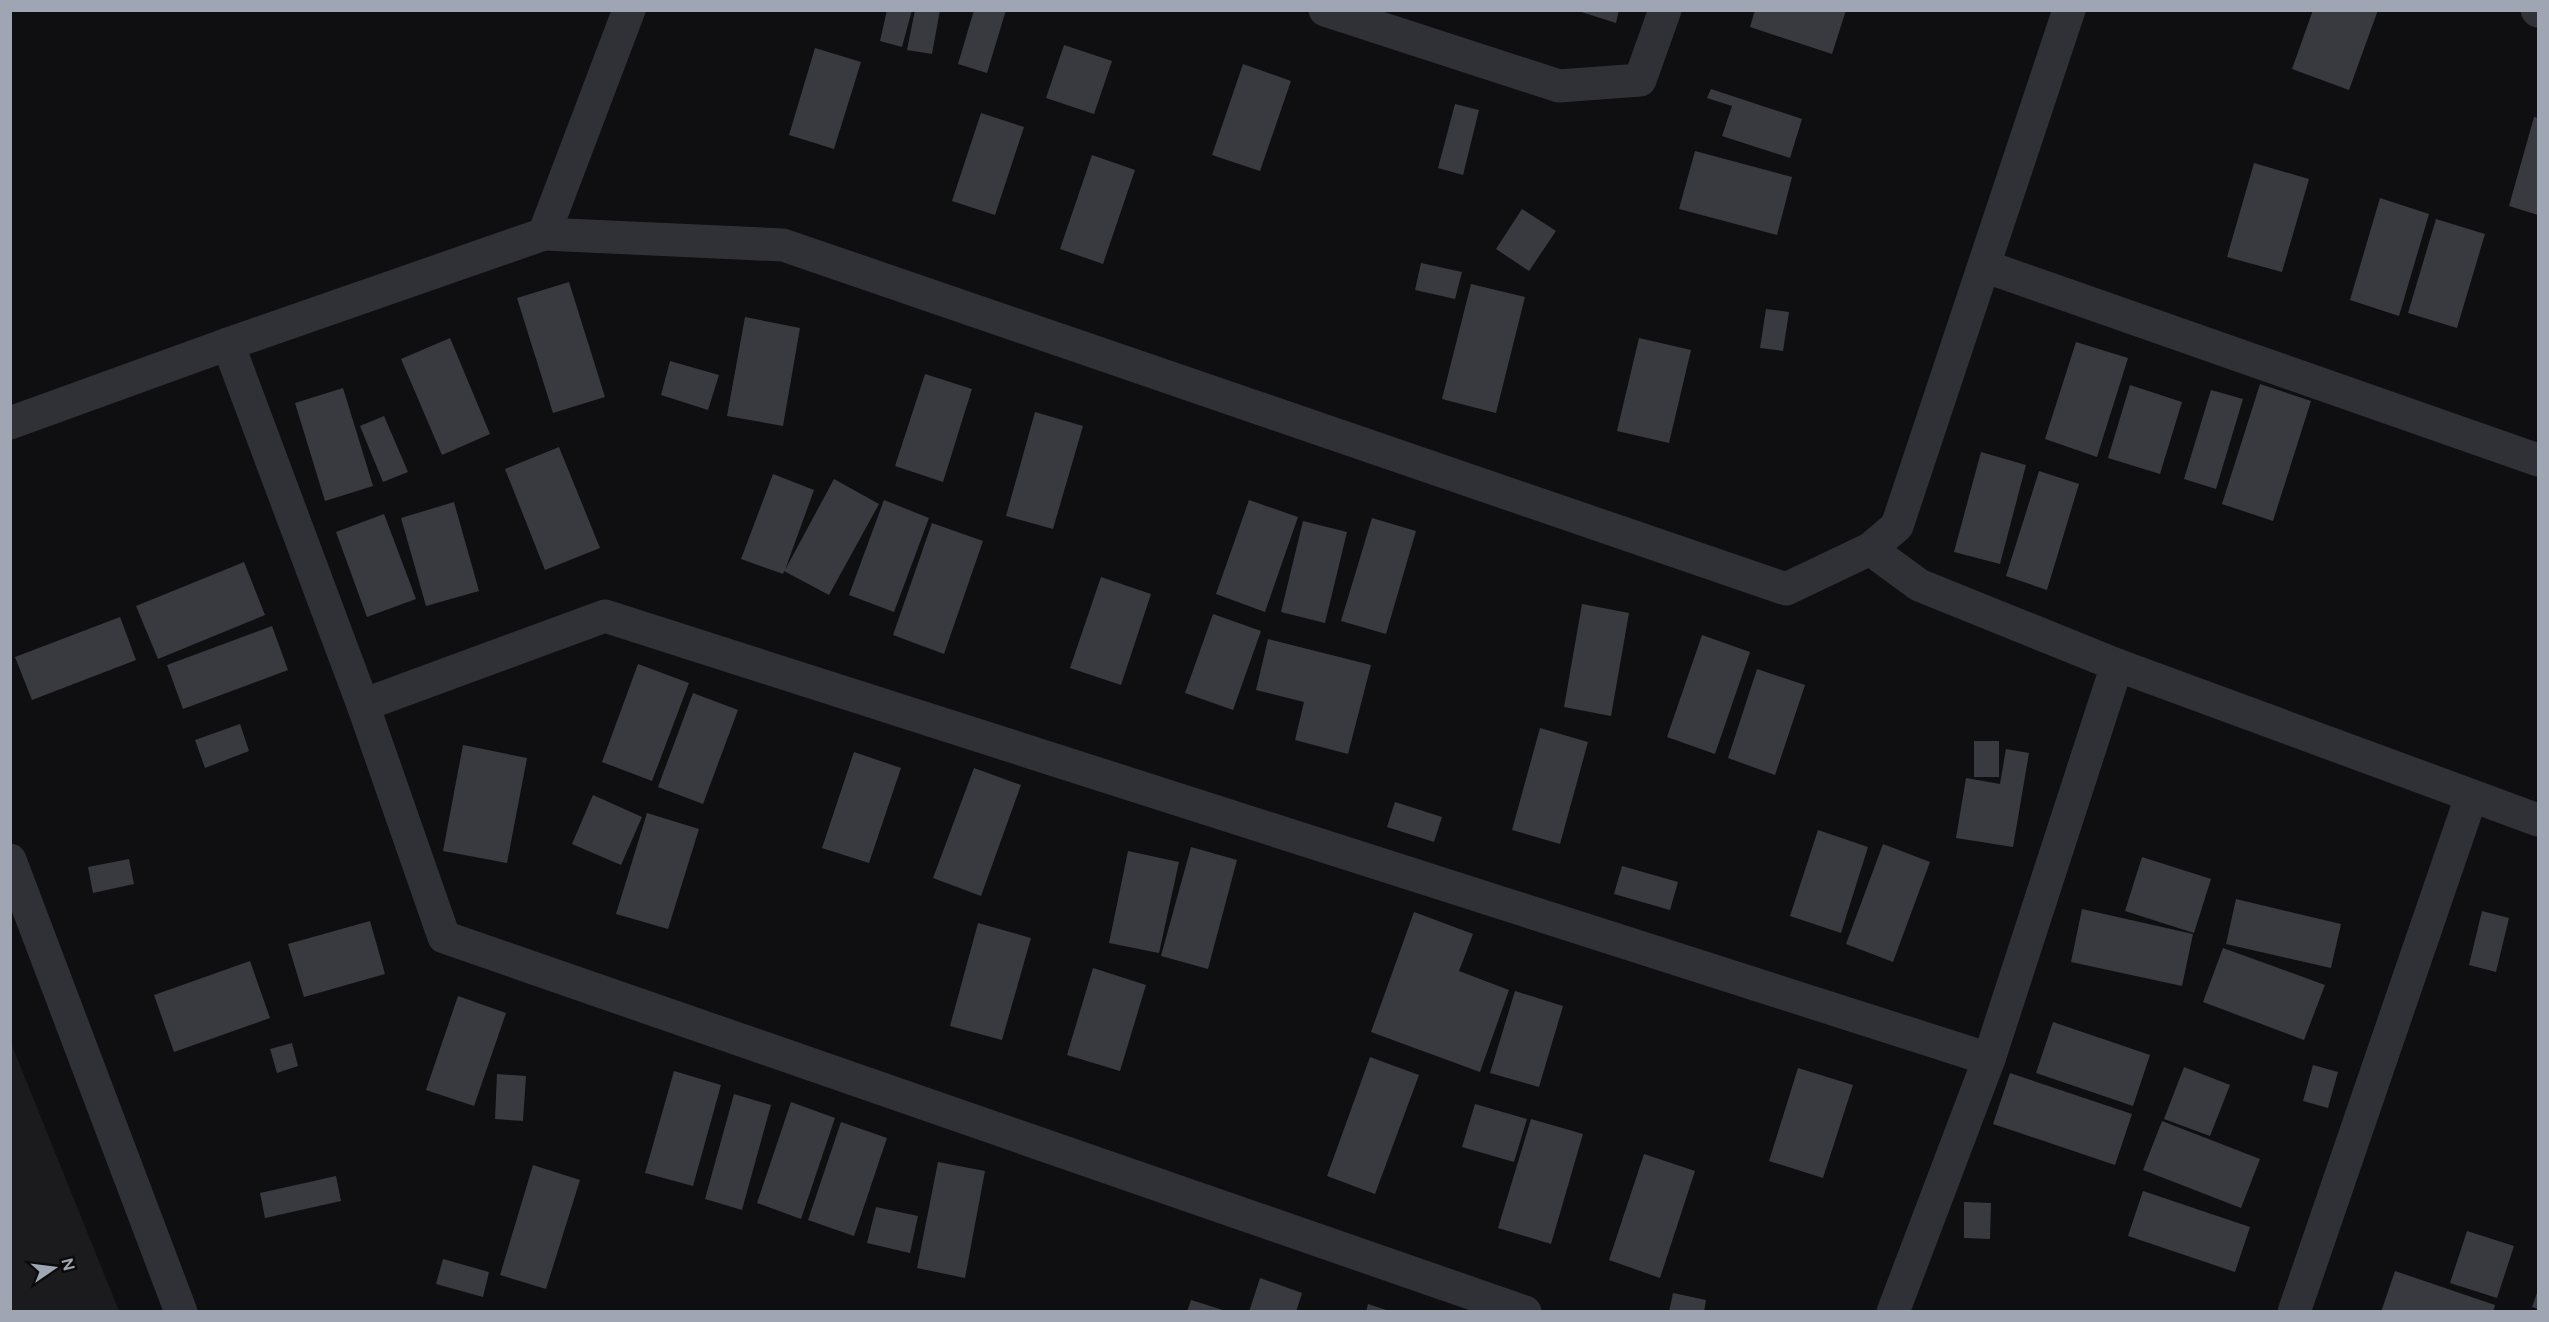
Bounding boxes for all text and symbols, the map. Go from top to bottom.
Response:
north arrow [24,1238,84,1298]
text: N [57,1256,79,1273]

